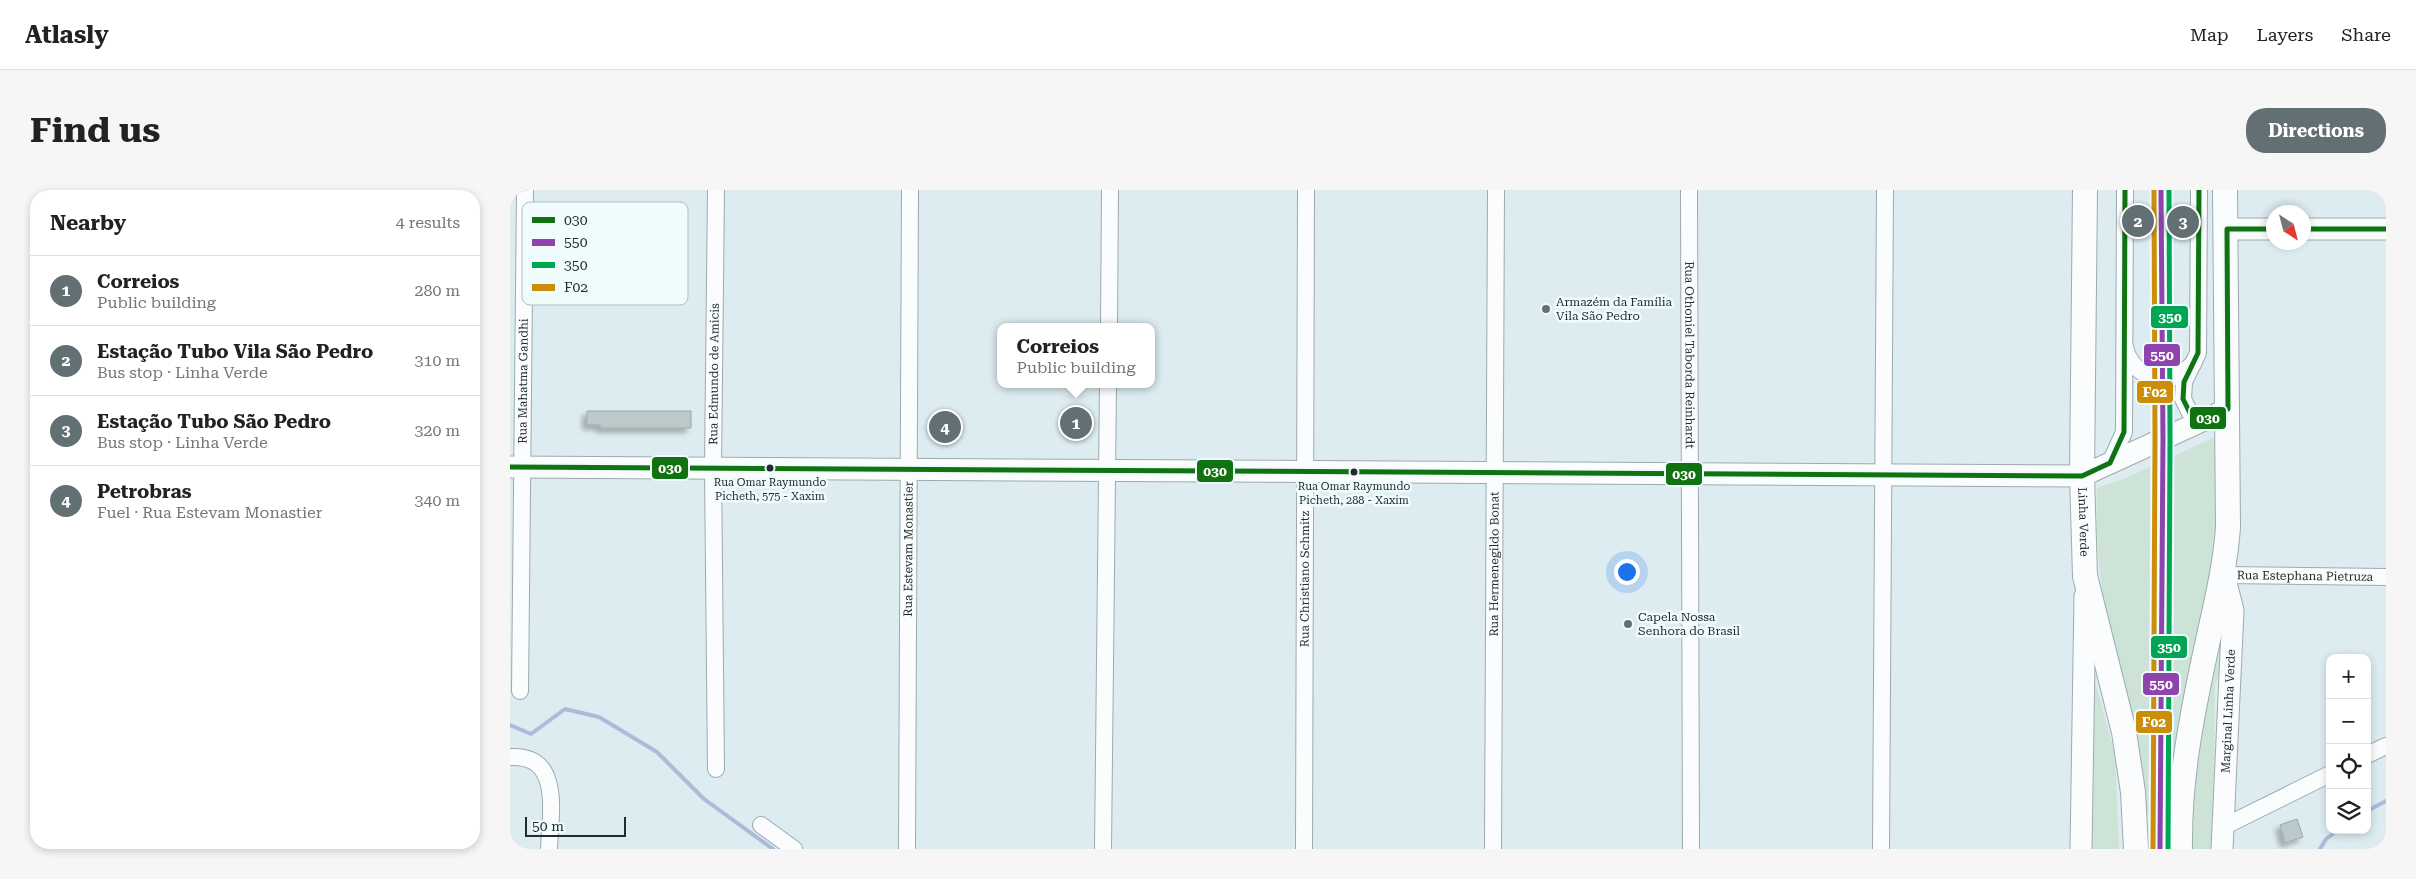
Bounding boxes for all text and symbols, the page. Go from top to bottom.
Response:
text: Atlasly [25,21,109,49]
text: Map [2190,24,2229,45]
text: Layers [2257,24,2313,45]
text: Share [2341,24,2391,45]
button: Directions [2246,108,2386,153]
text: Find us [30,110,160,151]
legend [522,202,688,305]
pin: 2 [2122,202,2154,240]
pin: 3 [2167,203,2199,241]
north arrow [2266,205,2311,250]
text: Nearby [50,211,126,235]
text: 030 [564,212,588,228]
text: 4 results [396,213,460,232]
text: 550 [564,234,588,250]
text: 350 [564,257,588,273]
street label: Rua Othoniel Taborda Reinhardt [1682,261,1697,449]
text: Correios [97,270,179,293]
text: F02 [564,279,588,295]
text: 1 [62,281,70,300]
text: 280 m [414,281,460,300]
text: Public building [97,293,216,312]
place label: Armazém da Família Vila São Pedro [1556,295,1673,323]
street label: Rua Edmundo de Amicis [706,303,722,445]
marker: Armazém da Família Vila São Pedro [1540,303,1552,315]
line badge: 350 [2150,305,2189,329]
text: 350 [2158,309,2182,325]
street label: Rua Mahatma Gandhi [515,318,531,444]
popup [997,323,1155,388]
text: Correios [1017,335,1099,358]
text: Estação Tubo Vila São Pedro [97,340,373,363]
line badge: 550 [2143,343,2181,367]
text: 550 [2150,347,2174,363]
text: 2 [62,351,70,370]
text: 310 m [414,351,460,370]
text: Public building [1017,358,1135,377]
text: Bus stop · Linha Verde [97,363,268,382]
line badge: F02 [2136,380,2174,404]
text: F02 [2143,384,2167,400]
pin: 1 [1060,404,1092,442]
line badge: 030 [2189,406,2227,430]
pin: 4 [929,408,961,446]
text: Estação Tubo São Pedro [97,410,331,433]
text: 030 [2196,410,2220,426]
text: 3 [62,421,70,440]
text: 320 m [414,421,460,440]
text: Bus stop · Linha Verde [97,433,268,452]
line badge: 030 [651,456,689,480]
line badge: 030 [1196,459,1234,483]
text: 030 [658,460,682,476]
line badge: 030 [1665,462,1703,486]
marker: Rua Omar Raymundo Picheth, 575 - Xaxim [765,463,775,473]
text: 030 [1203,463,1227,479]
text: 030 [1672,466,1696,482]
marker: Rua Omar Raymundo Picheth, 288 - Xaxim [1349,467,1359,477]
place label: Rua Omar Raymundo Picheth, 575 - Xaxim [714,476,826,503]
text: Petrobras [97,480,192,503]
place label: Rua Omar Raymundo Picheth, 288 - Xaxim [1298,480,1410,507]
street label: Rua Estevam Monastier [901,481,916,617]
street label: Linha Verde [2075,487,2091,557]
text: 4 [62,491,70,510]
text: 340 m [414,491,460,510]
street label: Rua Hermenegildo Bonat [1487,491,1502,637]
text: Fuel · Rua Estevam Monastier [97,503,322,522]
street label: Rua Christiano Schmitz [1298,510,1312,647]
your location [1614,559,1640,585]
street label: Rua Estephana Pietruza [2237,568,2374,584]
place label: Capela Nossa Senhora do Brasil [1638,610,1740,638]
marker: Capela Nossa Senhora do Brasil [1622,618,1634,630]
line badge: 350 [2150,635,2188,659]
text: 350 [2157,639,2181,655]
street label: Marginal Linha Verde [2219,649,2238,773]
map controls [2326,654,2371,834]
button: + [2326,654,2371,699]
line badge: 550 [2142,672,2180,696]
text: 550 [2149,676,2173,692]
button: − [2326,699,2371,744]
line badge: F02 [2135,710,2173,734]
text: F02 [2142,714,2166,730]
button: locate [2326,744,2371,789]
button: layers [2326,789,2371,834]
scale bar [525,814,626,837]
text: 50 m [532,818,564,834]

